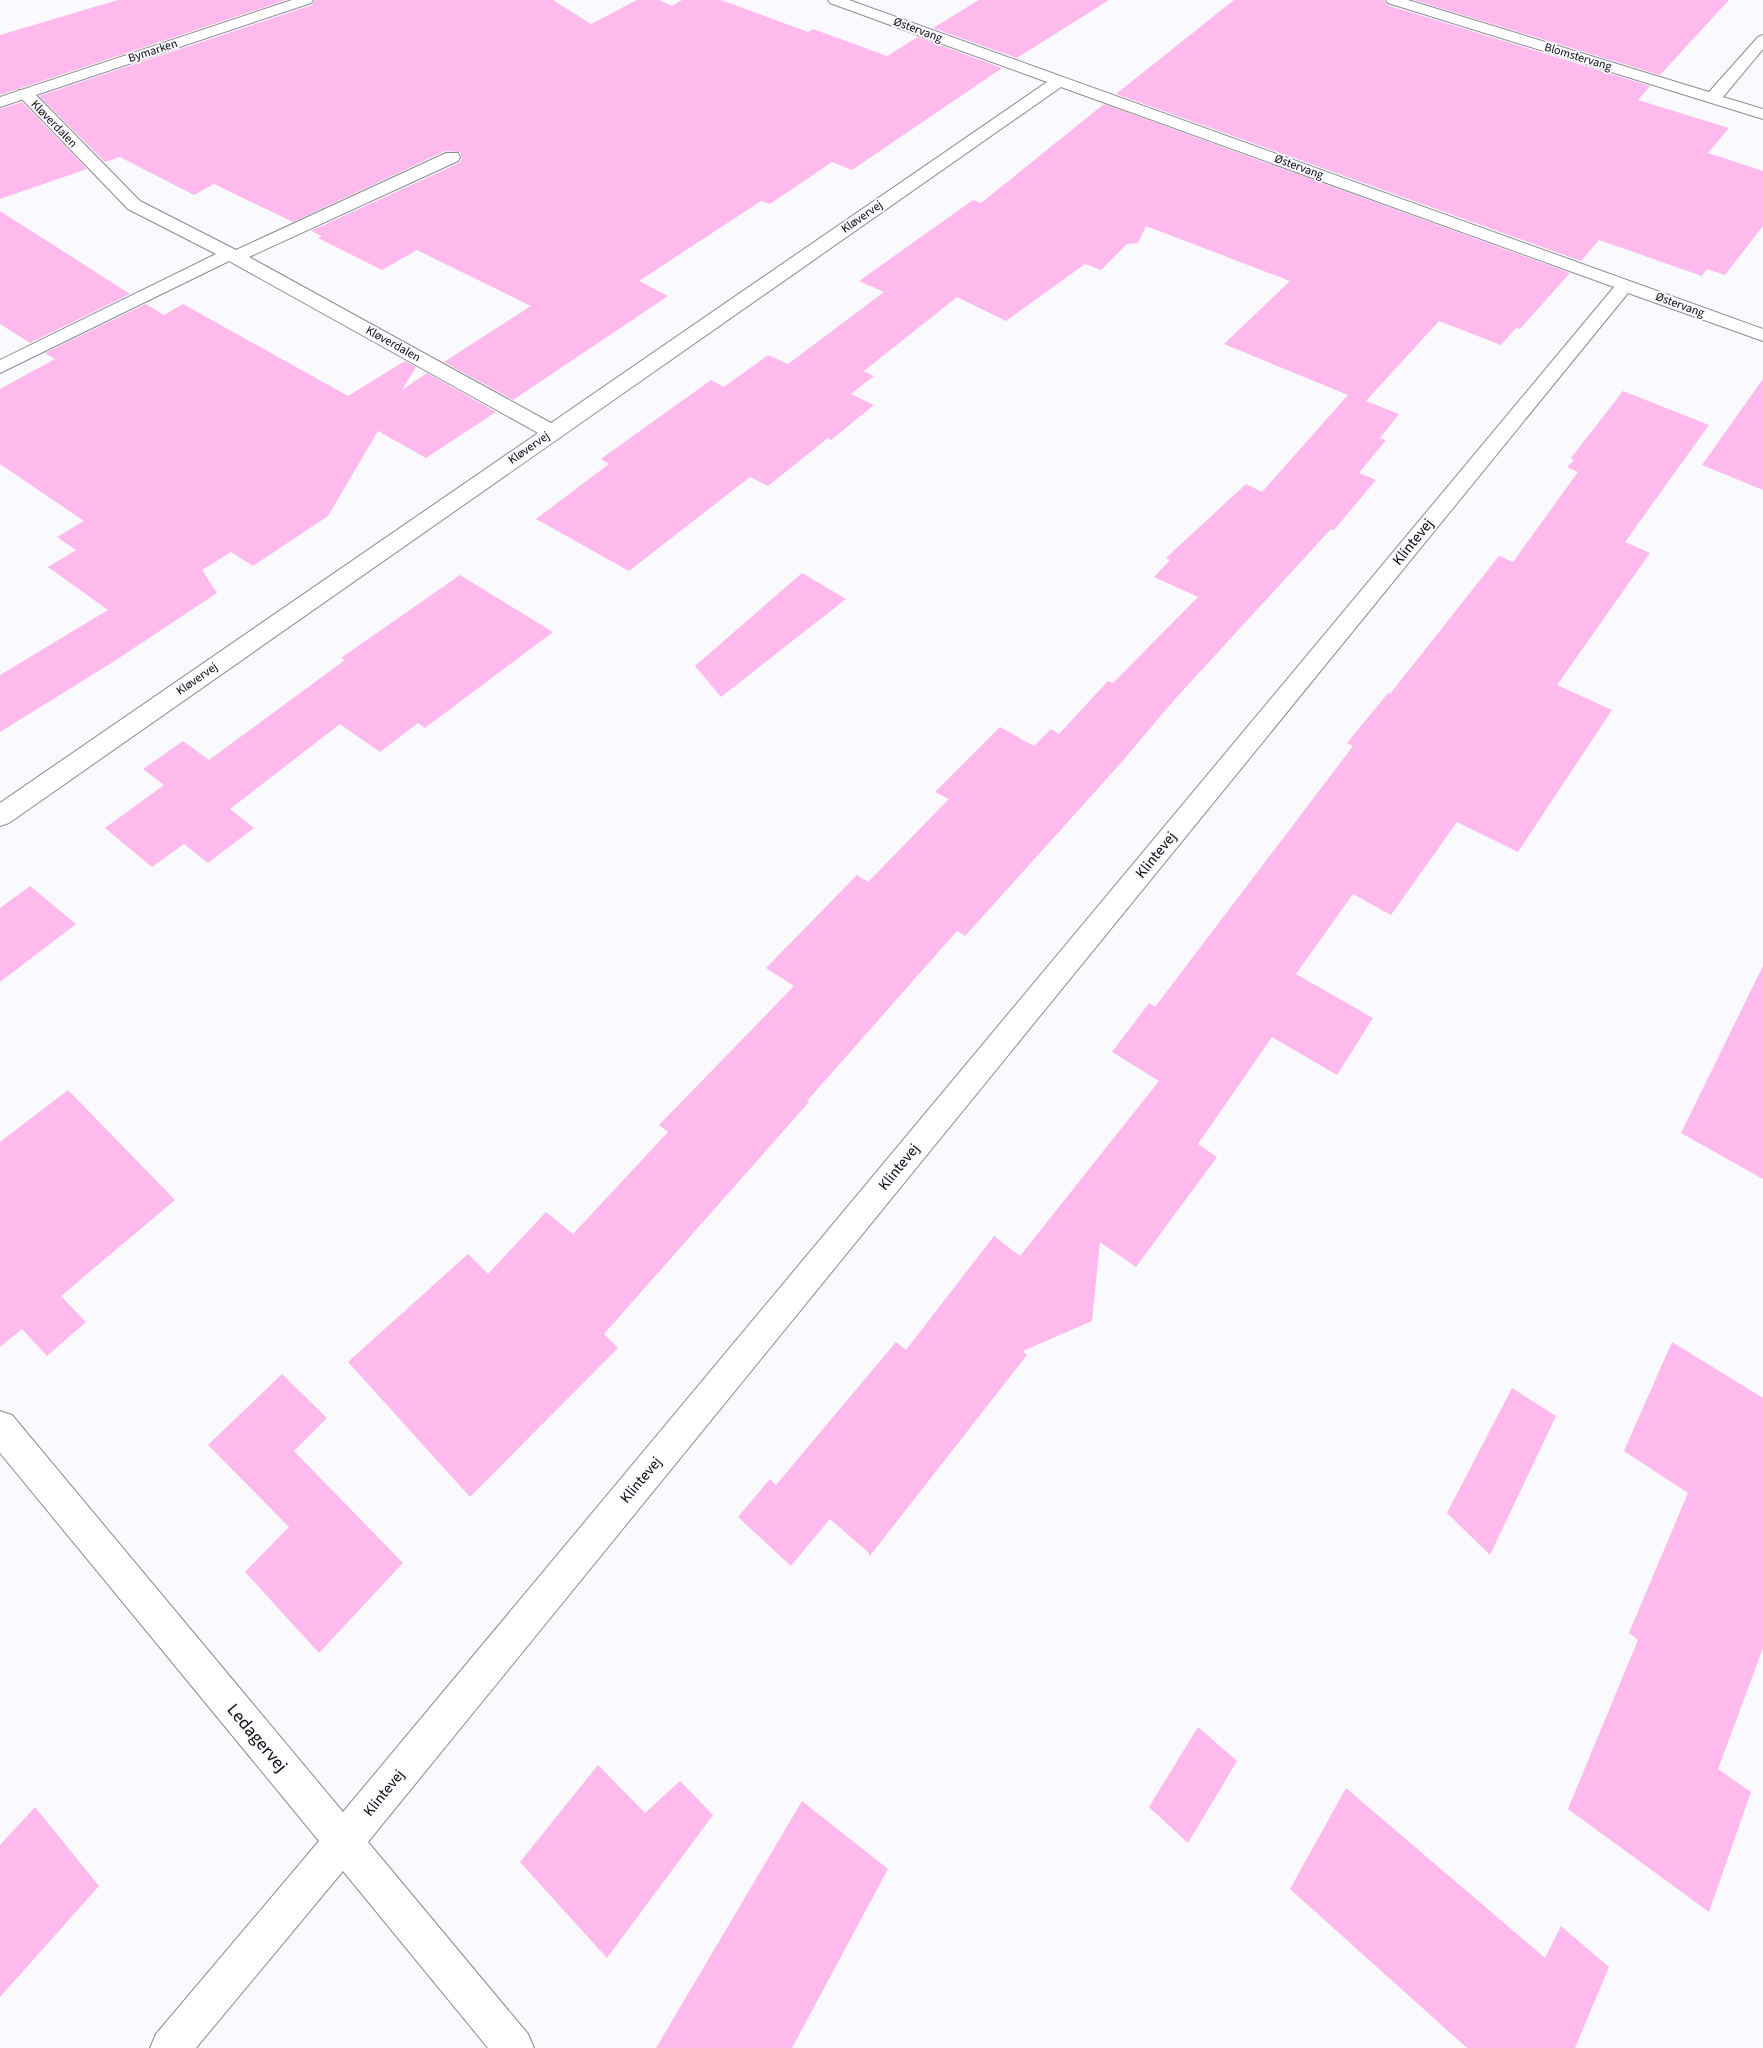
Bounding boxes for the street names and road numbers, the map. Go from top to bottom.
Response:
street label: Østervang [891,13,945,47]
street label: Bymarken [126,35,180,67]
street label: Blomstervang [1542,39,1614,75]
street label: Kløverdalen [27,96,81,152]
street label: Østervang [1272,150,1326,184]
street label: Kløvervej [838,197,886,237]
street label: Østervang [1653,288,1707,322]
street label: Kløverdalen [363,322,423,366]
street label: Kløvervej [505,428,553,468]
street label: Klintevej [1388,514,1438,570]
street label: Kløvervej [173,659,221,699]
street label: Klintevej [1131,827,1181,883]
street label: Klintevej [874,1139,924,1195]
street label: Klintevej [615,1452,667,1508]
street label: Ledagervej [221,1698,293,1778]
street label: Klintevej [359,1765,409,1821]

